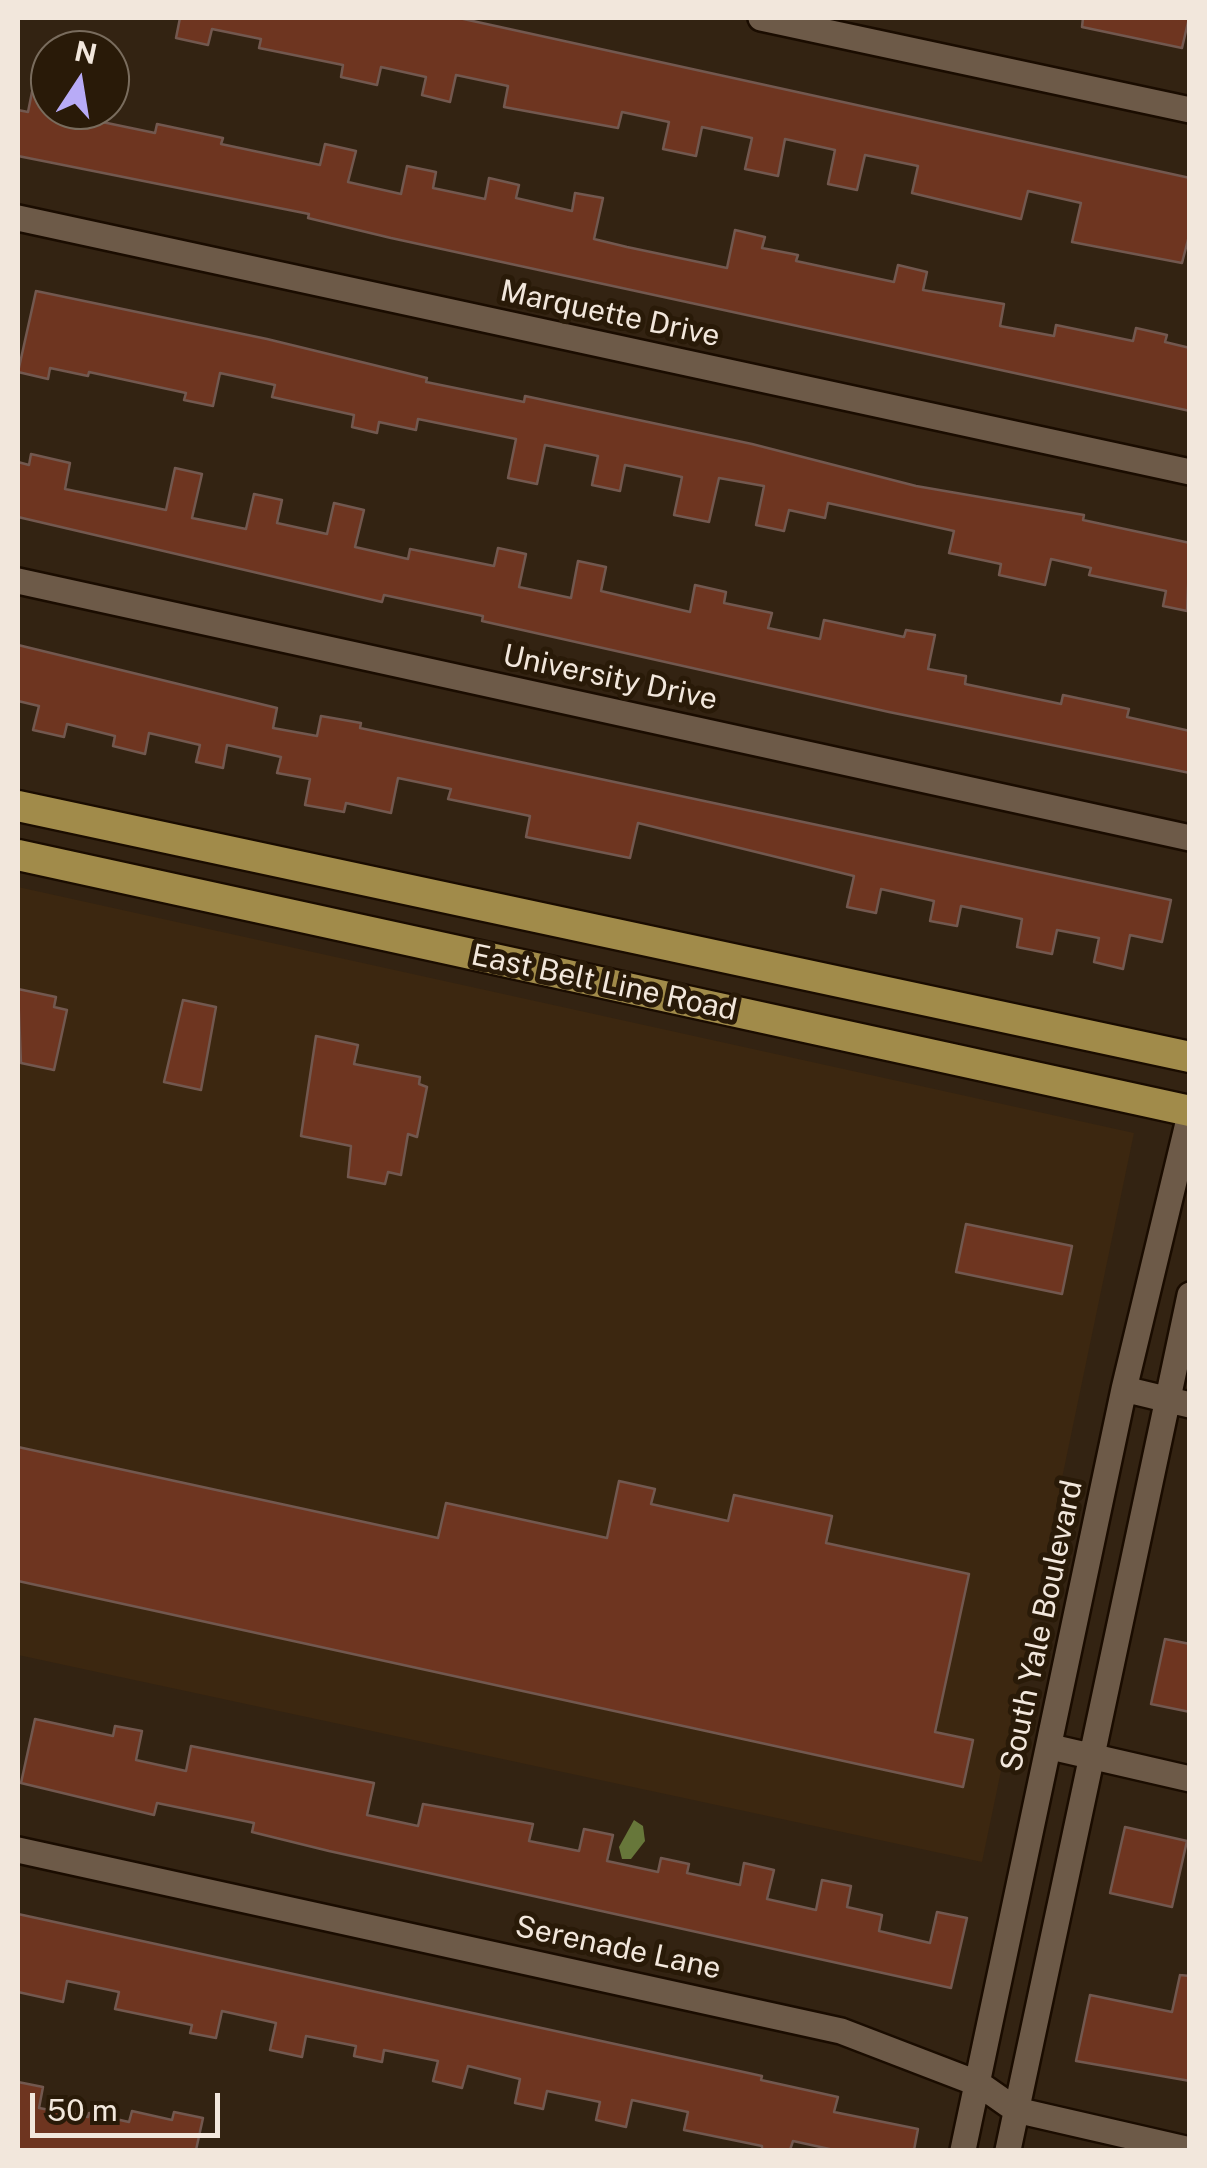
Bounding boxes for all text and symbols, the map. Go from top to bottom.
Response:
north arrow [30,30,130,130]
text: N [72,34,100,71]
street label: Marquette Drive [497,273,723,355]
street label: University Drive [499,638,721,718]
street label: East Belt Line Road [468,937,740,1029]
street label: South Yale Boulevard [994,1477,1090,1775]
street label: Serenade Lane [512,1909,724,1987]
scale bar [35,2073,225,2135]
text: 50 m [47,2092,118,2128]

